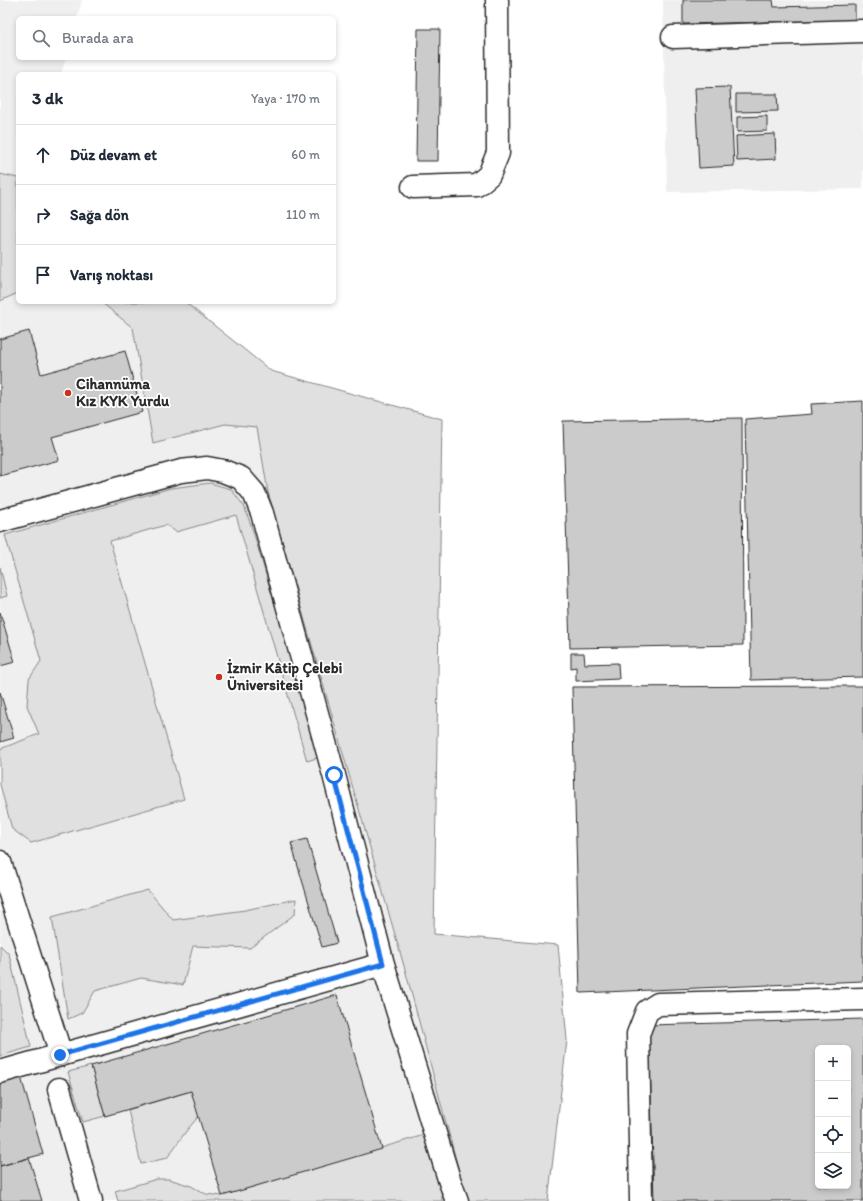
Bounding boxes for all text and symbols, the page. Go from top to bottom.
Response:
search box [16,16,336,60]
icon: search [30,27,52,49]
text: Burada ara [62,29,134,47]
text: 3 dk [32,88,63,108]
text: Yaya · 170 m [251,91,320,106]
icon: ahead [32,144,54,166]
text: Düz devam et [70,146,157,164]
text: 60 m [291,147,320,162]
icon: right [32,204,54,226]
text: Sağa dön [70,206,129,224]
text: 110 m [286,207,320,222]
icon: arrive [32,264,54,286]
text: Varış noktası [70,266,153,284]
place label: Cihannüma Kız KYK Yurdu [76,375,170,410]
marker: Cihannüma Kız KYK Yurdu [63,388,73,398]
place label: İzmir Kâtip Çelebi Üniversitesi [227,659,342,694]
marker: İzmir Kâtip Çelebi Üniversitesi [214,672,224,682]
route start [325,766,343,784]
map controls [815,1045,851,1189]
button: + [815,1045,851,1081]
route end [51,1046,69,1064]
button: − [815,1081,851,1117]
button: locate [815,1117,851,1153]
button: layers [815,1153,851,1189]

